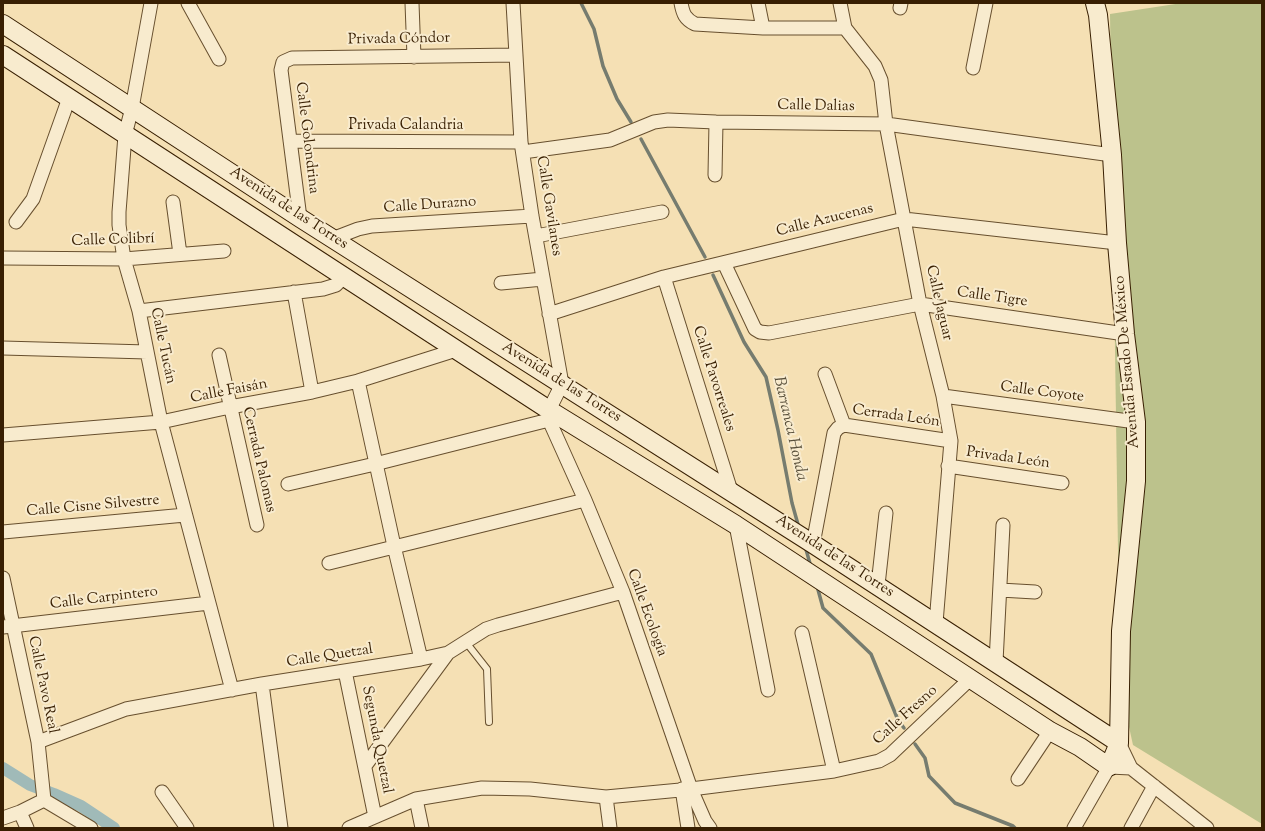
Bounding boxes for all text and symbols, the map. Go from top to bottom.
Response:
street label: Privada Cóndor [348,30,450,50]
street label: Calle Golondrina [290,81,322,195]
street label: Calle Dalias [777,97,855,117]
street label: Privada Calandria [349,117,463,135]
street label: Calle Gavilanes [531,155,565,257]
street label: Avenida de las Torres [225,164,351,254]
street label: Calle Durazno [383,194,477,218]
street label: Calle Azucenas [775,200,875,242]
street label: Calle Colibrí [71,231,155,251]
street label: Calle Jaguar [921,264,955,342]
street label: Avenida Estado De México [1111,275,1145,449]
street label: Calle Tigre [956,284,1028,312]
street label: Calle Tucán [145,306,179,386]
street label: Calle Pavorreales [687,324,739,434]
street label: Avenida de las Torres [498,339,624,427]
water label: Barranca Honda [768,375,810,483]
street label: Calle Faisán [189,376,269,408]
street label: Calle Coyote [999,379,1085,407]
street label: Cerrada León [851,402,941,432]
street label: Cerrada Palomas [237,405,279,515]
street label: Privada León [965,444,1051,474]
street label: Calle Cisne Silvestre [26,492,160,522]
street label: Avenida de las Torres [771,512,897,602]
street label: Calle Ecología [622,567,670,659]
street label: Calle Carpintero [49,583,159,615]
street label: Calle Pavo Real [23,635,61,735]
street label: Calle Quetzal [286,641,374,673]
street label: Calle Fresno [870,682,942,750]
street label: Segunda Quetzal [357,685,395,795]

